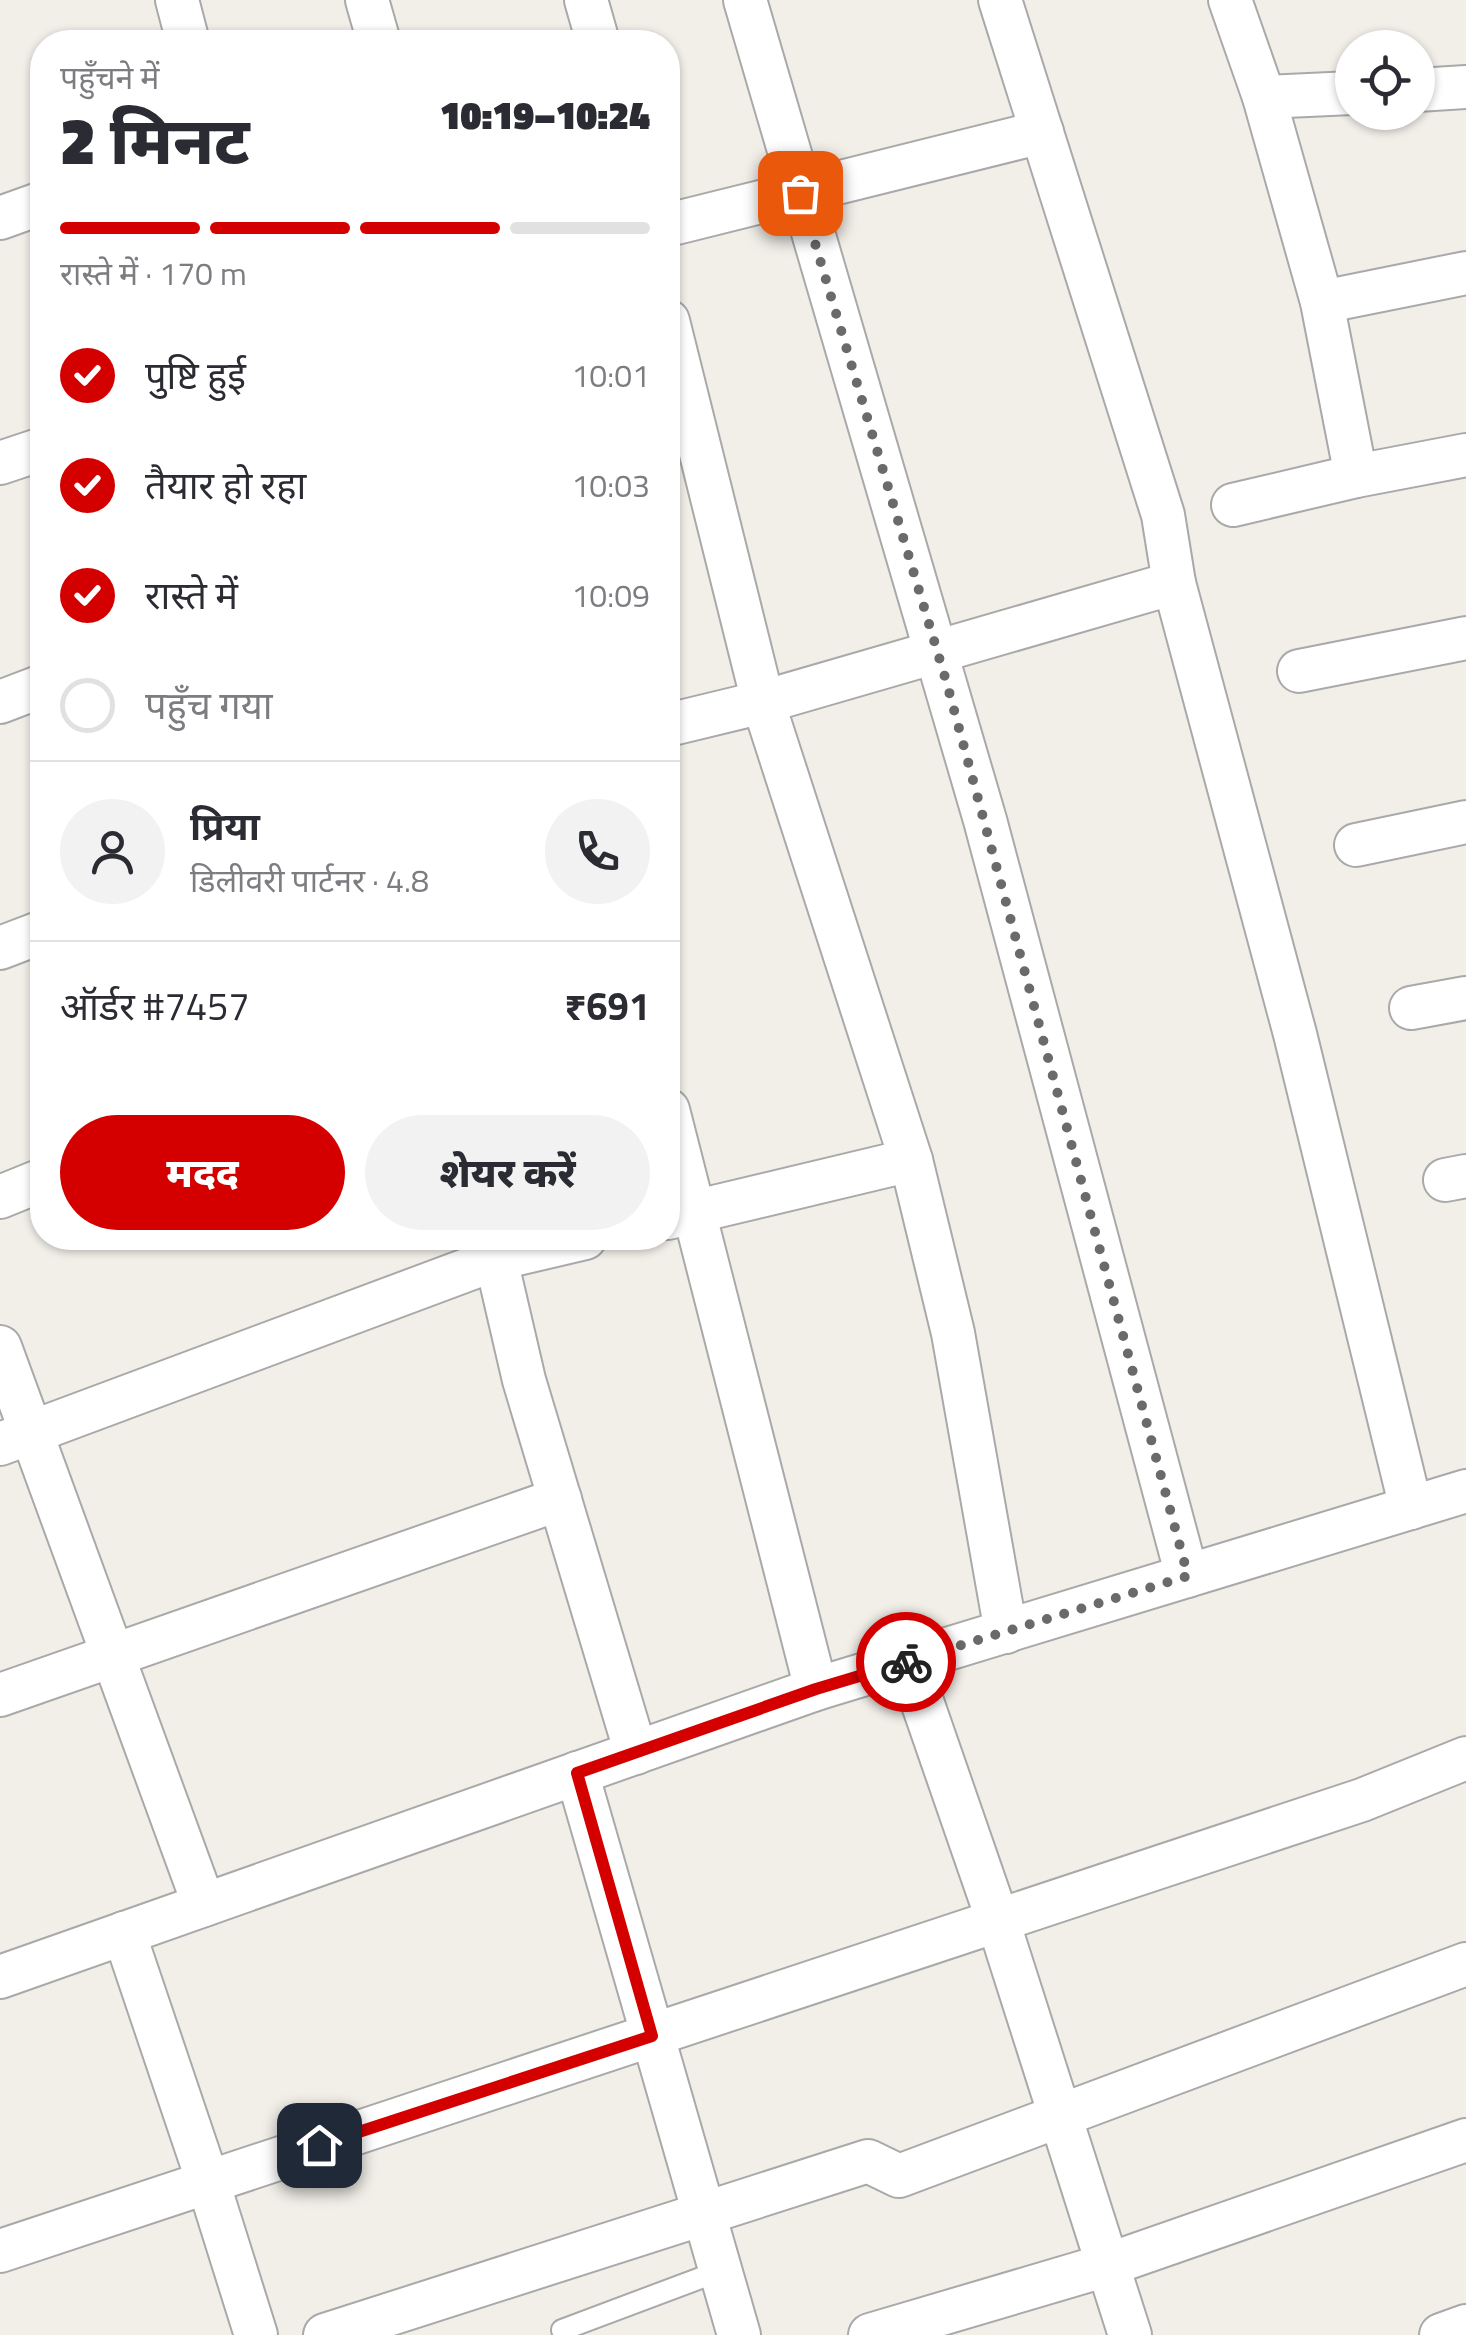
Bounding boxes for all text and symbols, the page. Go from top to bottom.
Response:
map controls [1335,30,1435,130]
button: locate [1335,30,1435,130]
text: पहुँचने में [60,53,159,101]
text: 10:19–10:24 [440,86,650,144]
text: 2 मिनट [60,90,250,189]
pin [758,151,843,236]
icon: bag [773,166,828,221]
text: रास्ते में · 170 m [60,249,247,297]
text: पुष्टि हुई [145,346,246,404]
icon: check [60,348,115,403]
text: 10:01 [571,351,650,399]
text: तैयार हो रहा [145,456,306,514]
icon: check [60,458,115,513]
text: 10:03 [571,461,650,509]
text: रास्ते में [145,566,238,624]
icon: check [60,568,115,623]
text: 10:09 [571,571,650,619]
text: पहुँच गया [145,676,273,734]
text: प्रिया [190,797,260,855]
button: person [60,799,165,904]
button: phone [545,799,650,904]
text: डिलीवरी पार्टनर · 4.8 [190,856,429,904]
text: ऑर्डर #7457 [60,977,250,1035]
text: ₹691 [564,977,650,1035]
button: मदद [60,1115,345,1230]
button: शेयर करें [365,1115,650,1230]
courier [856,1612,956,1712]
icon: bike [879,1635,934,1690]
pin [277,2103,362,2188]
icon: home [292,2118,347,2173]

